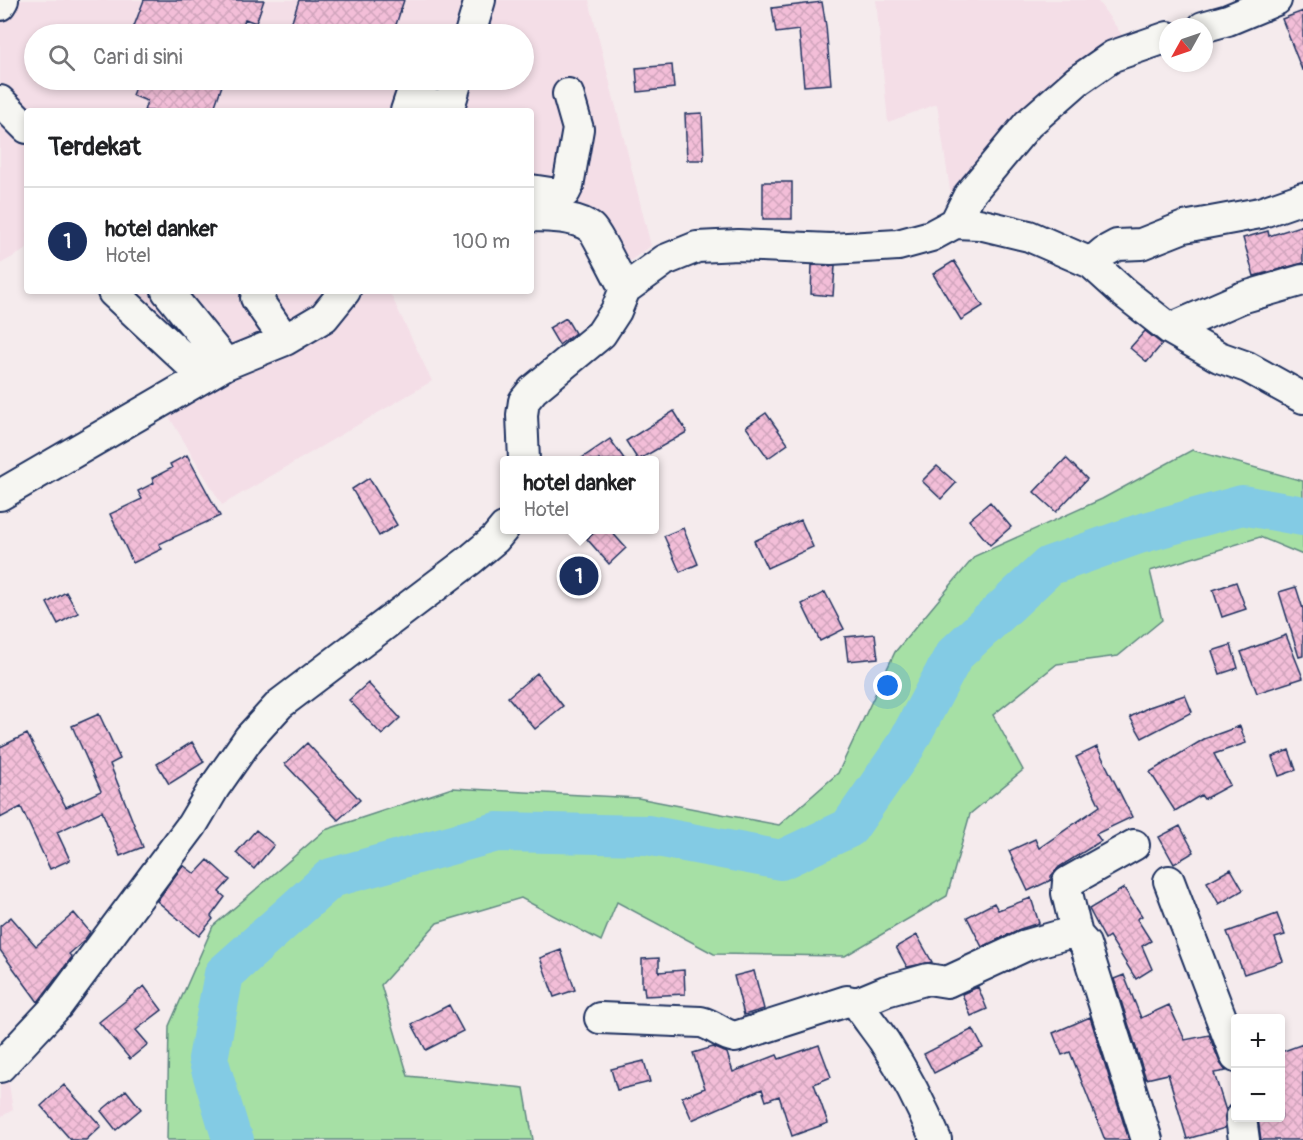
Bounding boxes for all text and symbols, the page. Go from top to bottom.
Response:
north arrow [1159,18,1213,72]
search box [24,24,534,90]
icon: search [45,41,78,74]
text: Cari di sini [93,43,183,71]
text: Terdekat [48,131,141,163]
text: hotel danker [105,215,218,243]
text: 1 [64,229,71,254]
text: 100 m [453,229,510,254]
text: Hotel [105,243,151,268]
popup [500,456,659,534]
text: hotel danker [523,469,636,497]
text: Hotel [523,497,569,522]
pin: 1 [560,554,598,598]
your location [873,671,902,700]
map controls [1231,1014,1285,1122]
button: + [1231,1014,1285,1068]
button: − [1231,1068,1285,1122]

